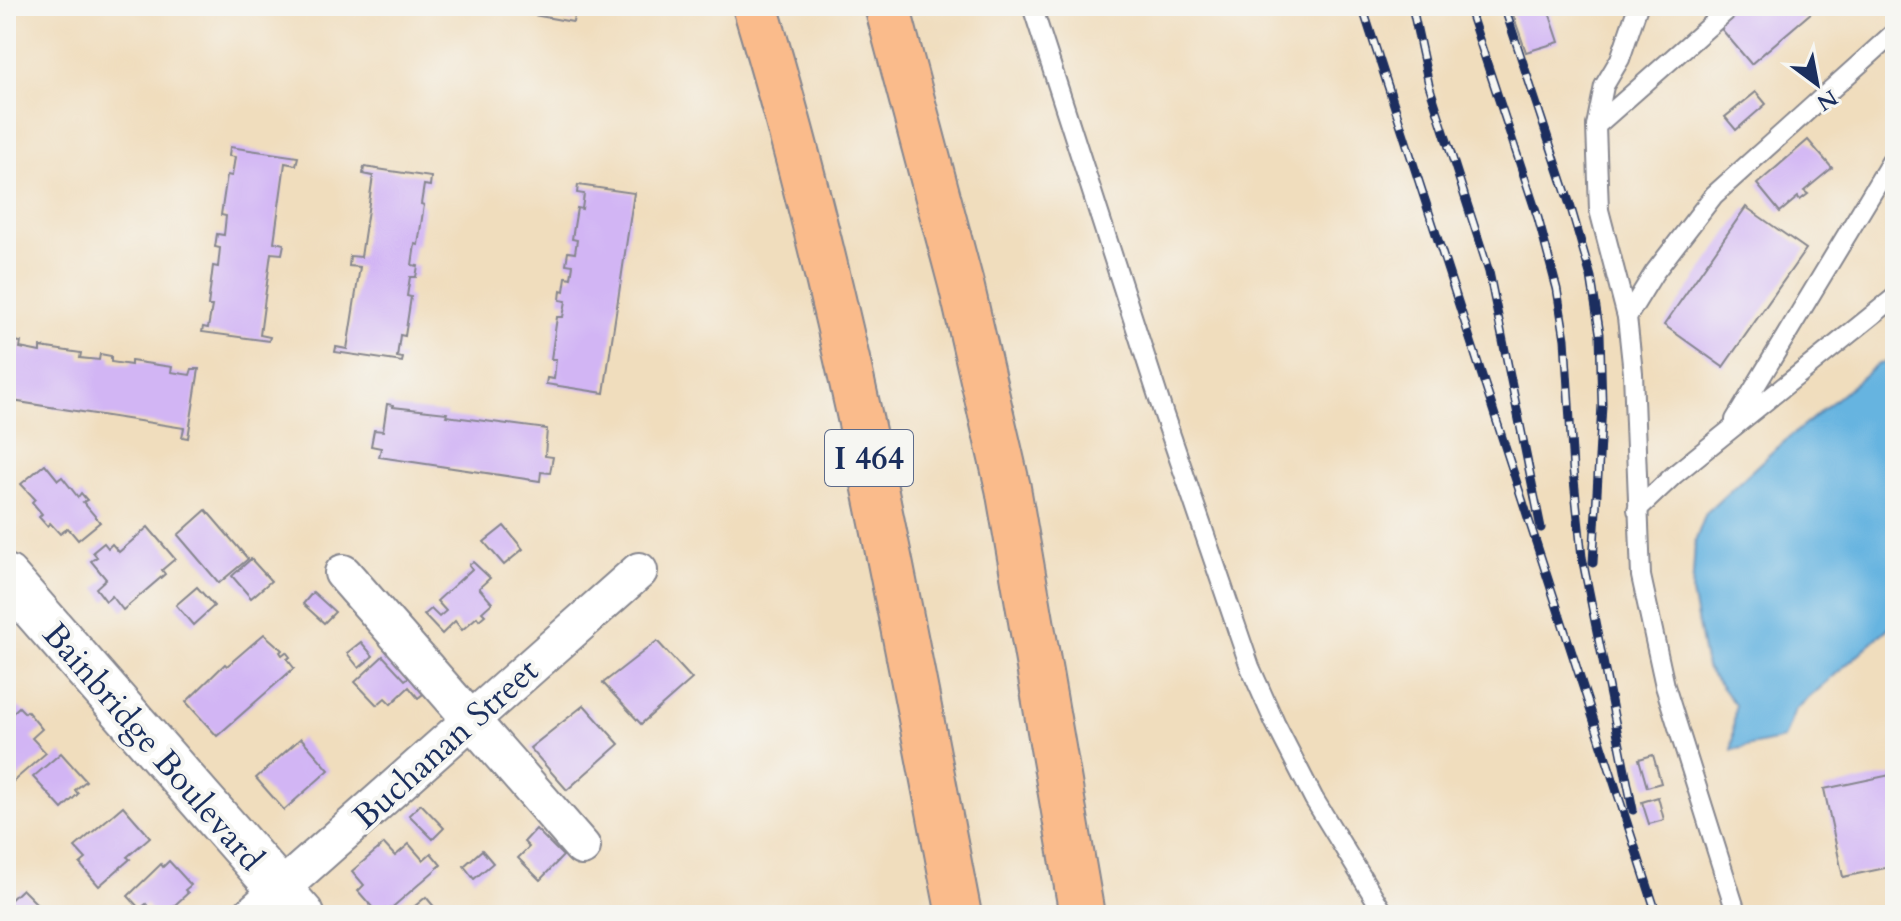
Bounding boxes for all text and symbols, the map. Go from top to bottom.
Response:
north arrow [1777,44,1857,124]
text: N [1811,82,1843,118]
road number: I 464 [825,430,913,486]
street label: Bainbridge Boulevard [32,613,274,881]
street label: Buchanan Street [343,648,549,839]

